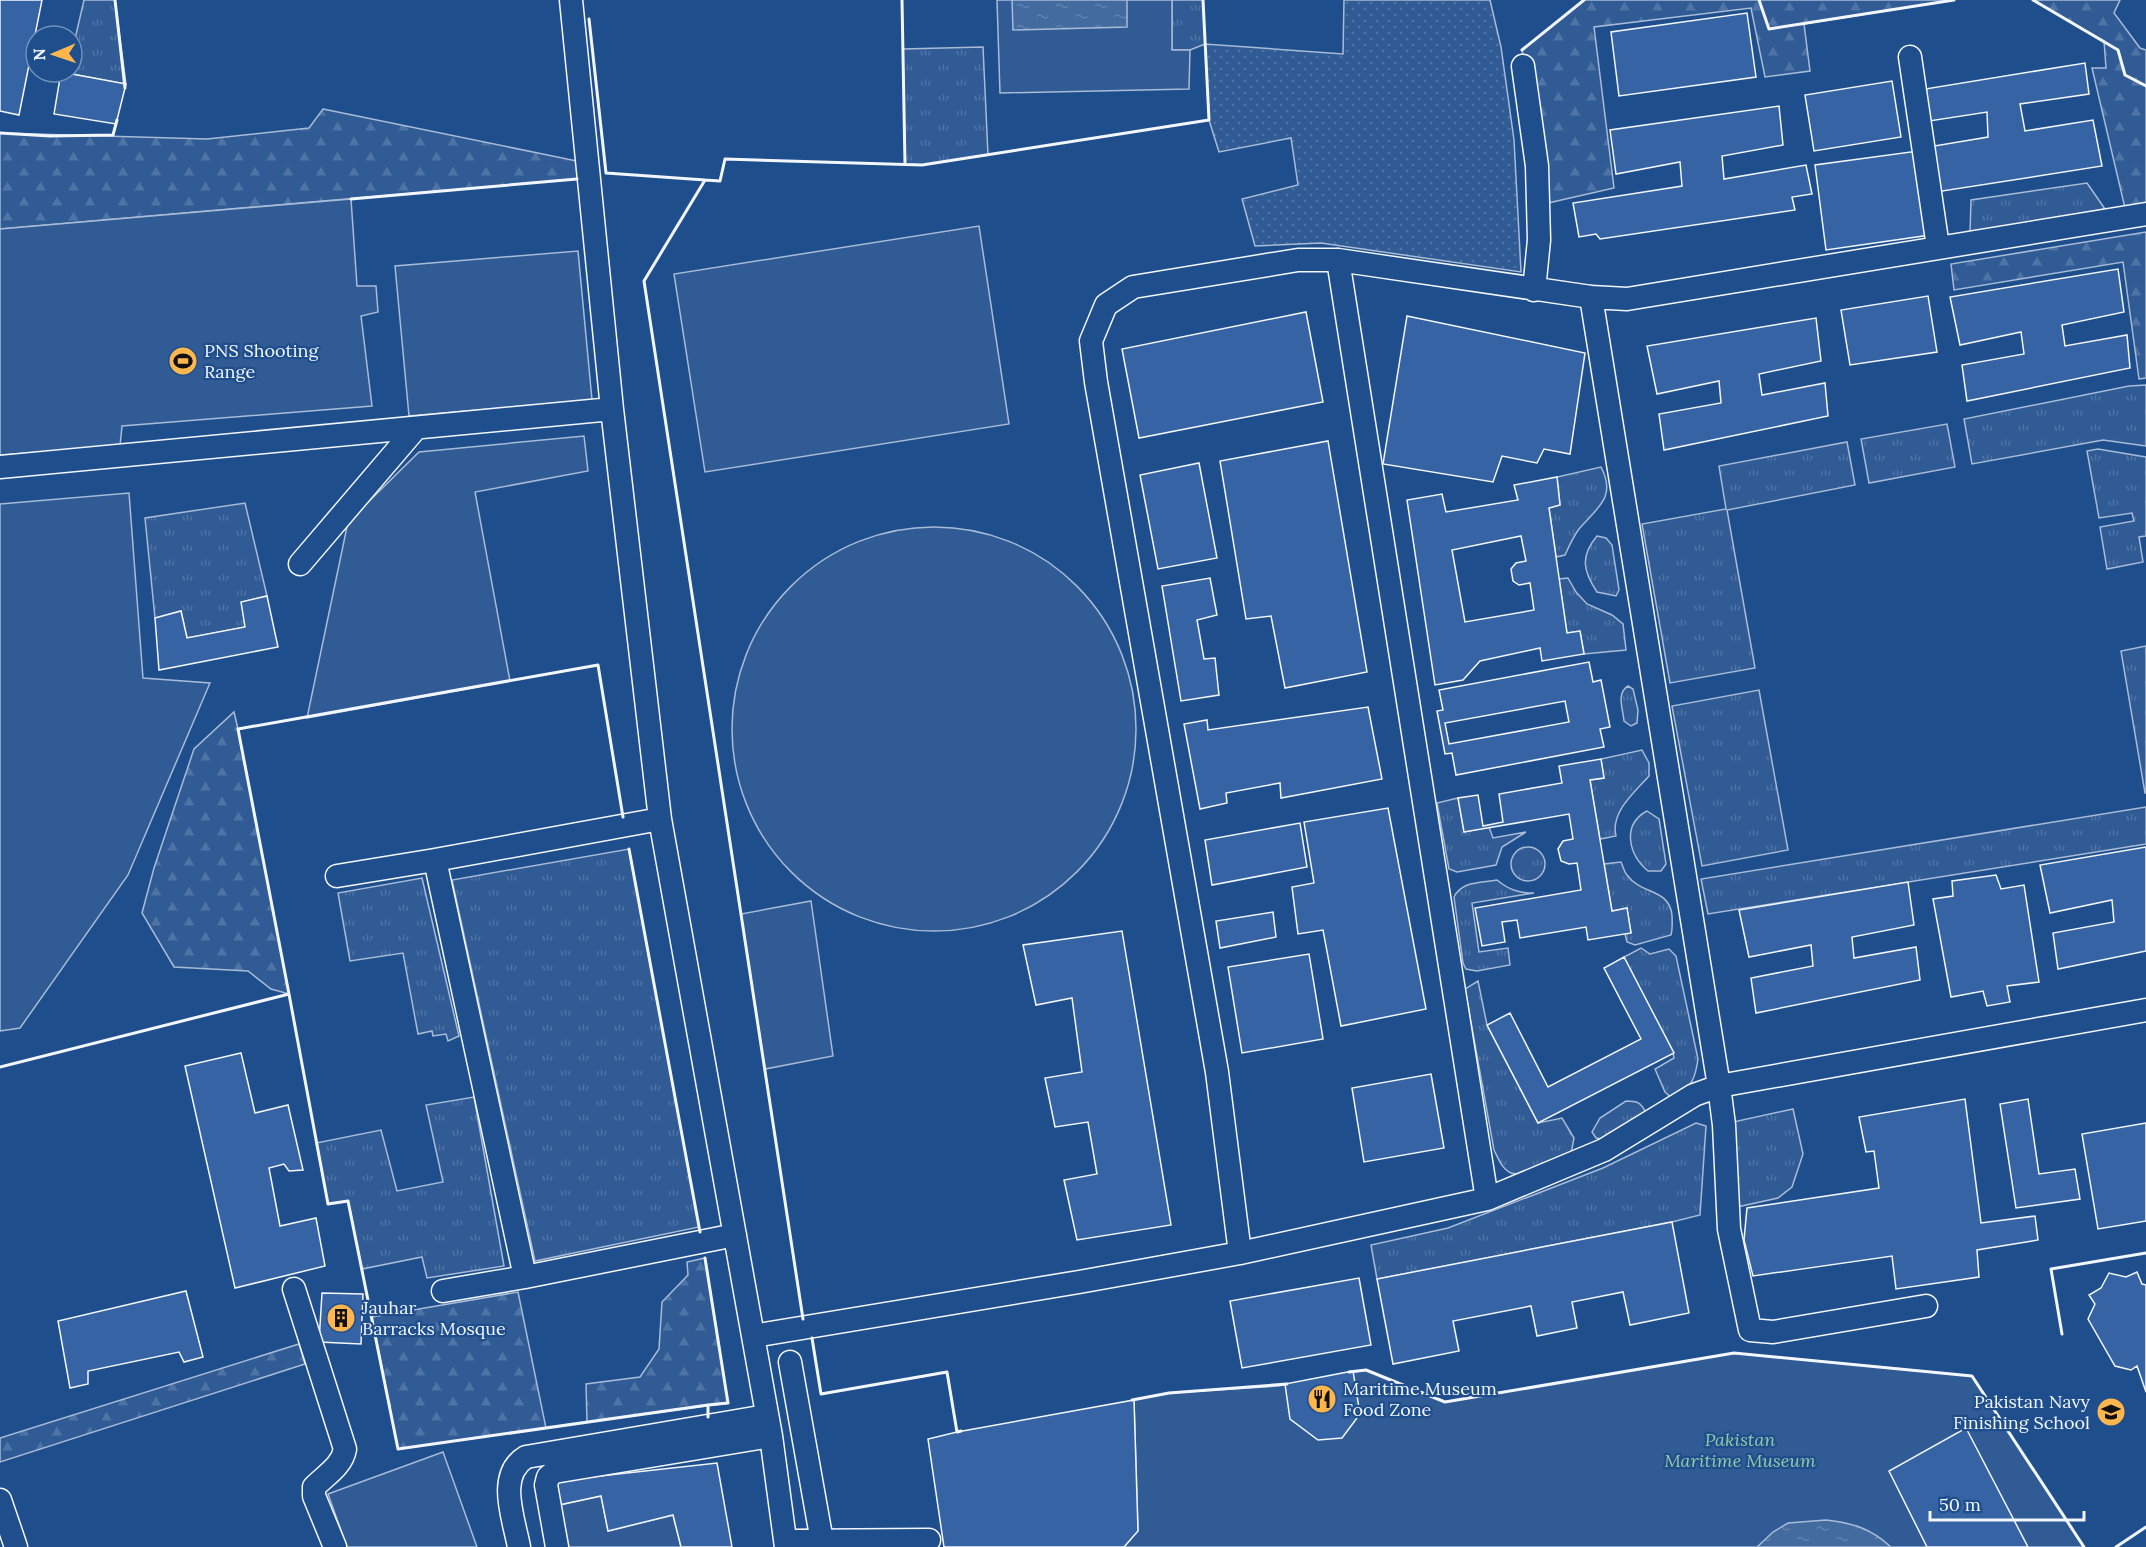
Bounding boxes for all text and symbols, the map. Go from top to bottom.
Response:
north arrow [24,24,84,84]
text: N [29,48,49,61]
place label: PNS Shooting Range [204,339,319,383]
sports icon: PNS Shooting Range [167,345,199,377]
place label: Jauhar Barracks Mosque [361,1296,506,1340]
building icon: Jauhar Barracks Mosque [325,1302,357,1334]
place label: Maritime Museum Food Zone [1343,1377,1497,1421]
restaurant icon: Maritime Museum Food Zone [1306,1383,1338,1415]
place label: Pakistan Navy Finishing School [1953,1390,2090,1434]
school or university icon: Pakistan Navy Finishing School [2095,1396,2127,1428]
park label: Pakistan Maritime Museum [1664,1428,1816,1472]
scale bar [1930,1484,2084,1522]
text: 50 m [1939,1493,1981,1516]

